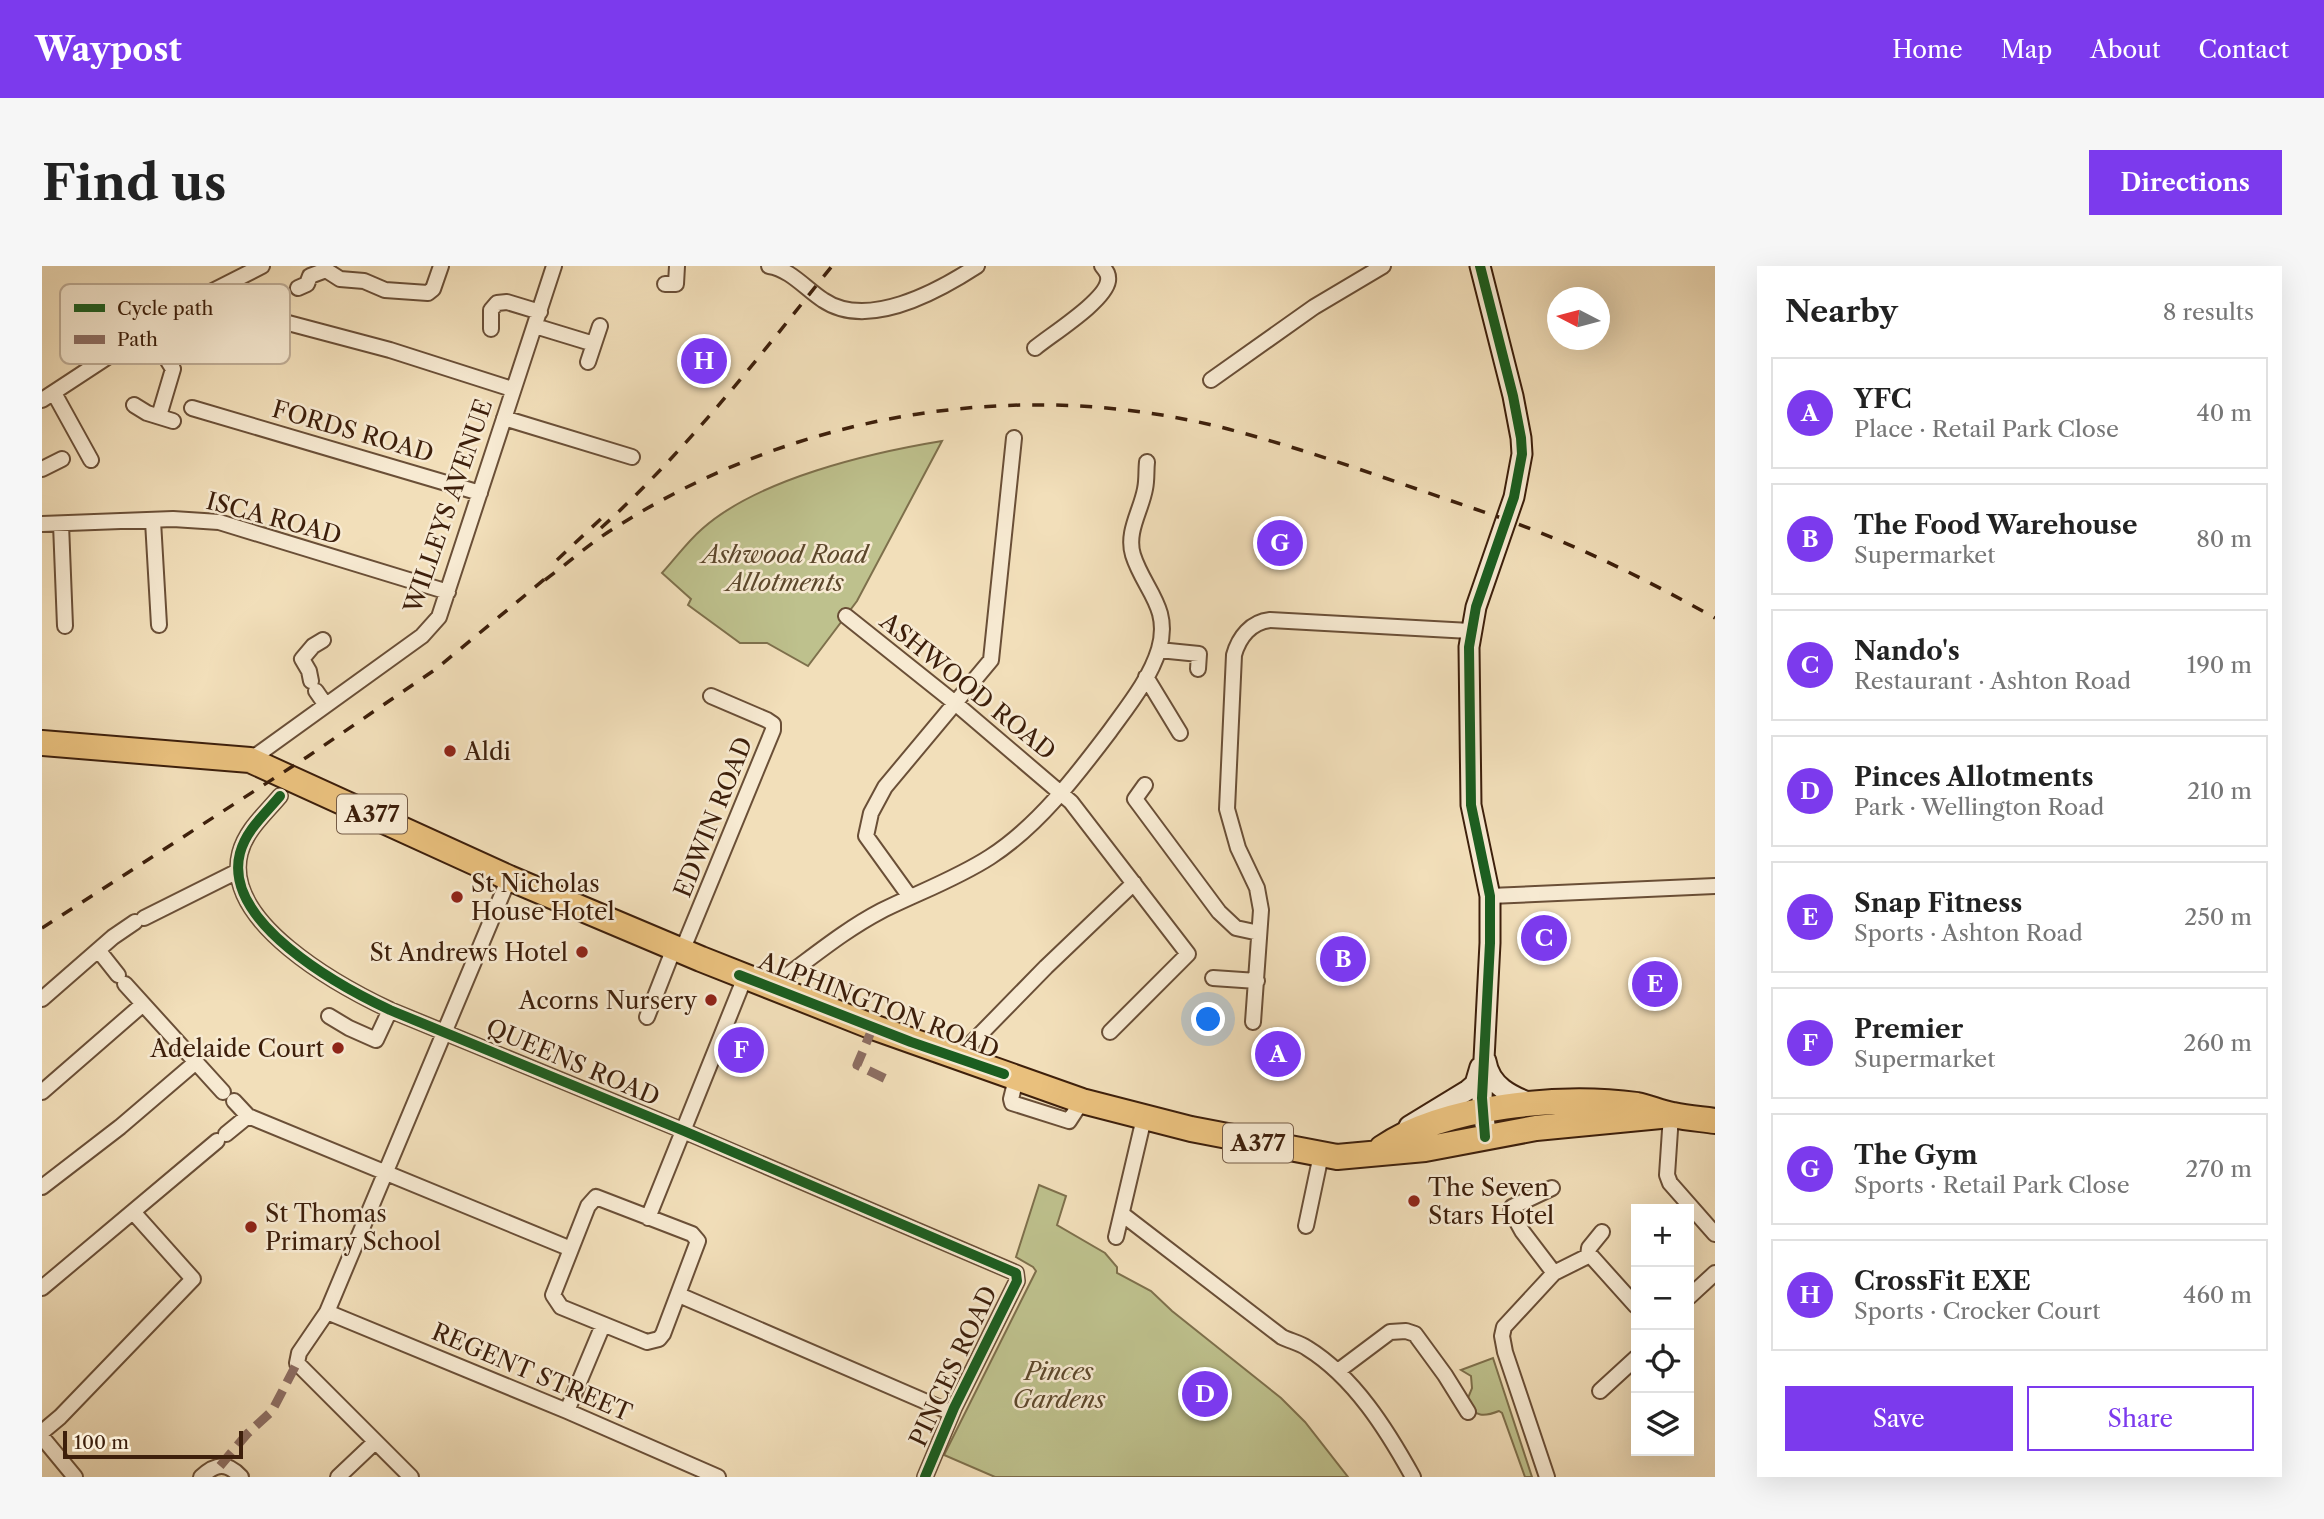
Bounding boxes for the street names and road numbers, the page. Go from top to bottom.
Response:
street label: FORDS ROAD [269,394,437,468]
street label: WILLEYS AVENUE [397,395,498,618]
street label: ISCA ROAD [203,486,345,550]
street label: ASHWOOD ROAD [874,606,1062,766]
street label: EDWIN ROAD [668,733,758,901]
road number: A377 [337,794,407,834]
street label: ALPHINGTON ROAD [754,945,1003,1064]
street label: QUEENS ROAD [482,1012,664,1112]
road number: A377 [1223,1124,1293,1163]
street label: PINCES ROAD [903,1281,1003,1451]
street label: REGENT STREET [428,1317,636,1427]

